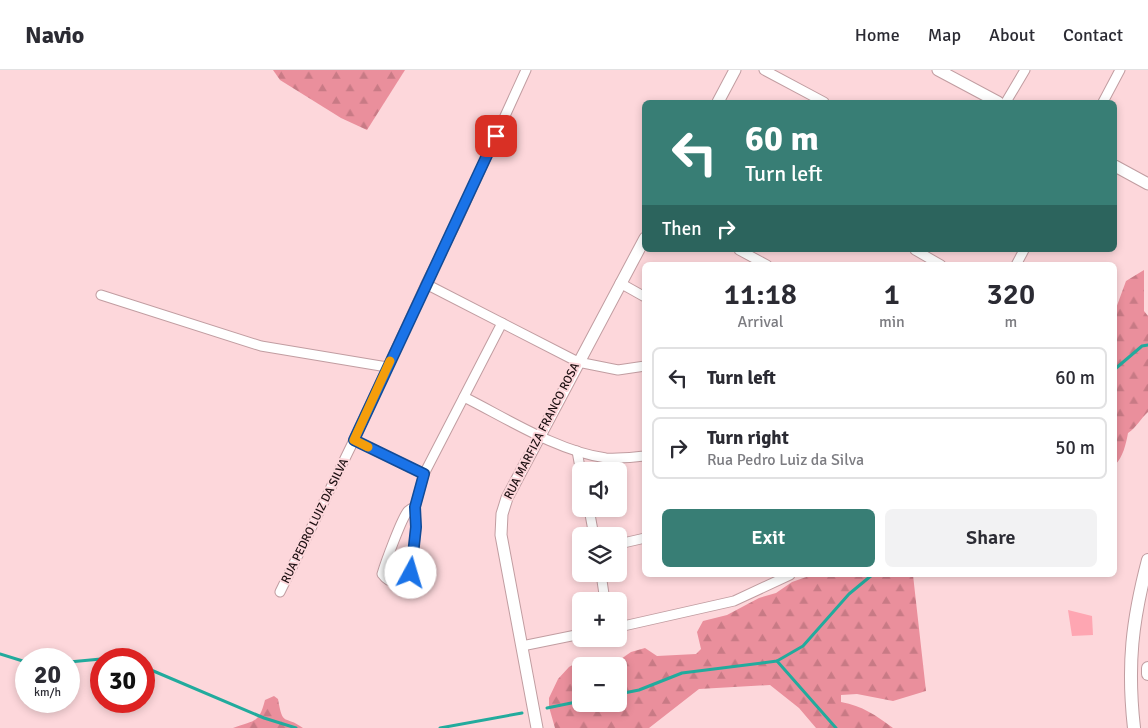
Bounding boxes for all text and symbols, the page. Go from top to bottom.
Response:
text: Navio [25,20,84,50]
text: Home [855,24,900,46]
text: Map [928,24,961,46]
text: About [989,24,1035,46]
text: Contact [1063,24,1123,46]
pin [475,115,517,157]
text: 60 m [745,117,819,160]
icon: left [662,120,727,185]
icon: arrive [482,122,510,150]
text: Turn left [745,160,823,187]
icon: right [712,215,740,243]
text: Then [662,217,702,241]
text: 11:18 [724,276,797,313]
text: 1 [884,276,900,313]
text: 320 [987,276,1035,313]
text: Arrival [737,312,783,332]
text: min [879,312,905,332]
text: m [1004,312,1017,332]
street label: RUA MARFIZA FRANCO ROSA [501,360,583,502]
icon: left [664,364,692,392]
text: Turn left [707,366,776,390]
text: 60 m [1055,366,1095,390]
text: Turn right [707,426,789,450]
icon: right [664,434,692,462]
text: 50 m [1055,436,1095,460]
text: Rua Pedro Luiz da Silva [707,450,864,470]
street label: RUA PEDRO LUIZ DA SILVA [278,455,352,586]
map controls [572,462,627,712]
button: sound [572,462,627,517]
button: Exit [662,509,875,567]
button: Share [885,509,1097,567]
button: layers [572,527,627,582]
position arrow [384,546,436,598]
button: + [572,592,627,647]
speed limit sign: 30 [90,648,155,713]
button: − [572,657,627,712]
text: 20 [34,659,61,690]
text: km/h [34,685,61,700]

